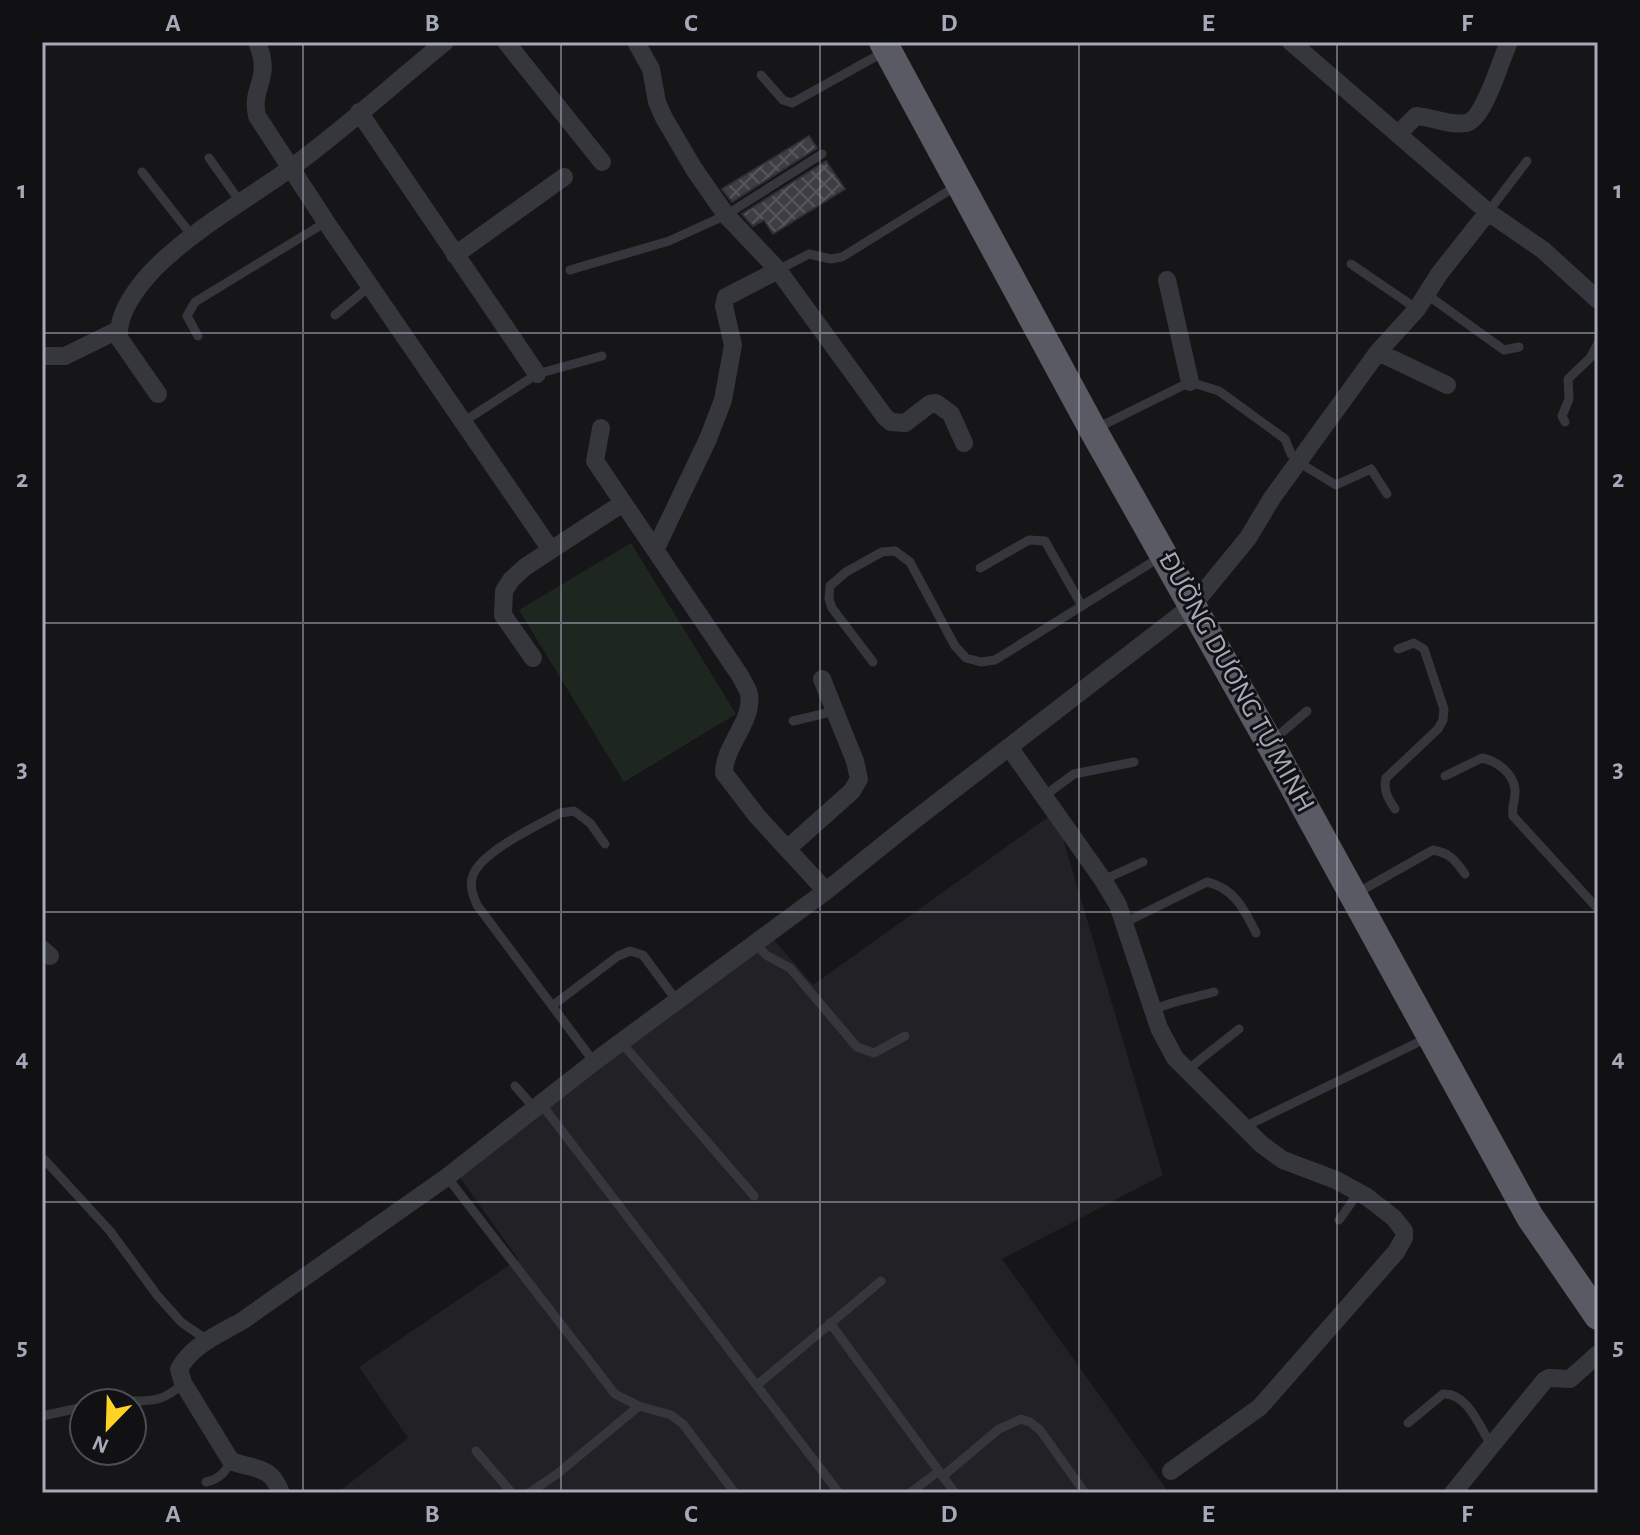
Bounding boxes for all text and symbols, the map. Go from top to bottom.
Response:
text: A [165,10,181,36]
text: B [424,10,440,36]
text: C [684,10,698,36]
text: D [940,10,958,36]
text: E [1201,10,1215,36]
text: F [1461,10,1474,36]
text: 1 [17,177,27,203]
text: 1 [1613,177,1623,203]
text: 2 [16,466,28,492]
text: 2 [1612,466,1624,492]
street label: ĐƯỜNG DƯƠNG TỰ MINH [1153,546,1322,817]
text: 3 [16,756,28,782]
text: 3 [1612,756,1624,782]
text: 4 [15,1045,29,1071]
text: 4 [1611,1045,1625,1071]
text: 5 [16,1334,28,1360]
text: 5 [1612,1334,1624,1360]
north arrow [68,1387,148,1467]
text: N [89,1431,112,1458]
text: A [165,1501,181,1527]
text: B [424,1501,440,1527]
text: C [684,1501,698,1527]
text: D [940,1501,958,1527]
text: E [1201,1501,1215,1527]
text: F [1461,1501,1474,1527]

